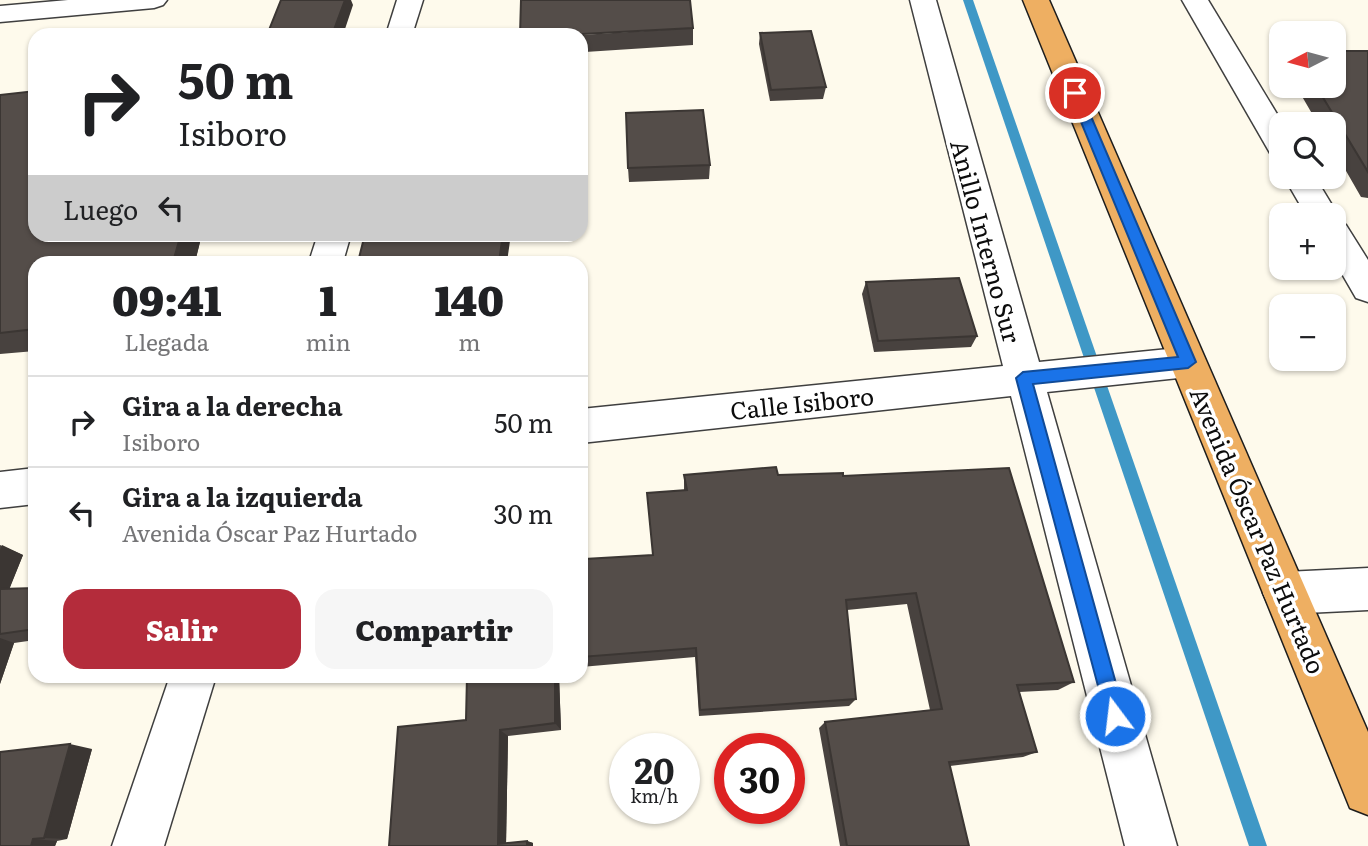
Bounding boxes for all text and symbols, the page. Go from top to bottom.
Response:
north arrow [1269,21,1346,98]
map controls [1269,21,1346,371]
text: 50 m [178,41,294,114]
icon: right [63,56,154,147]
pin [1045,63,1105,123]
icon: arrive [1056,74,1094,112]
text: Isiboro [178,108,287,156]
button: search [1269,112,1346,189]
street label: Anillo Interno Sur [943,135,1031,347]
text: Luego [63,189,138,228]
icon: left [152,189,190,227]
button: + [1269,203,1346,280]
text: 09:41 [112,267,221,329]
text: 1 [319,267,337,329]
text: 140 [435,267,504,329]
button: − [1269,294,1346,371]
text: Llegada [124,324,209,358]
text: min [305,324,351,358]
text: m [458,324,480,358]
street label: Calle Isiboro [728,377,876,427]
street label: Avenida Óscar Paz Hurtado [1183,381,1335,679]
text: Gira a la derecha [122,385,342,424]
text: 50 m [494,402,553,441]
icon: right [63,403,101,441]
text: Isiboro [122,424,200,458]
text: Gira a la izquierda [122,476,363,515]
text: 30 m [493,493,553,532]
icon: left [63,494,101,532]
text: Avenida Óscar Paz Hurtado [122,515,418,549]
button: Salir [63,589,301,669]
button: Compartir [315,589,553,669]
position arrow [1078,679,1152,753]
speed limit sign: 30 [714,733,805,824]
text: 20 [634,743,675,795]
text: km/h [631,782,678,809]

